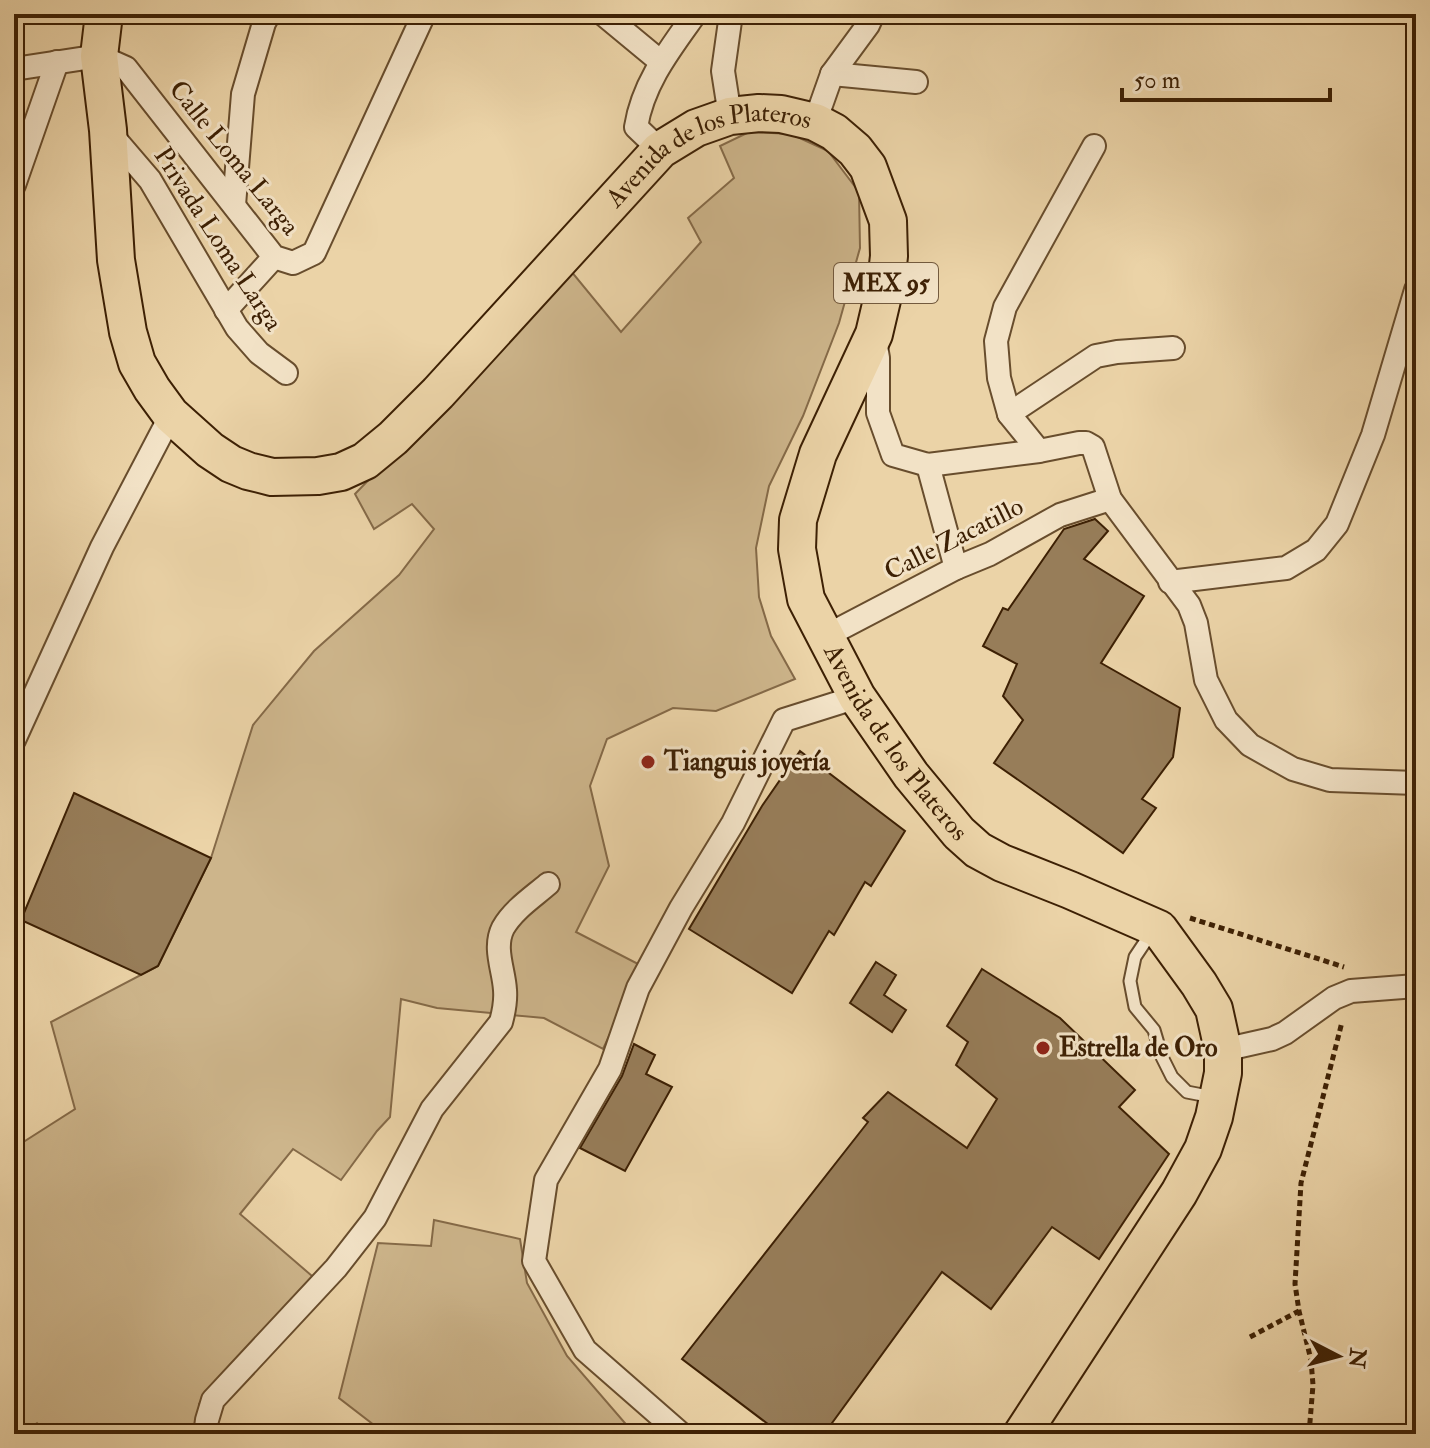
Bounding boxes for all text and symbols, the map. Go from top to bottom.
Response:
scale bar [1122,52,1330,102]
text: 50 m [1134,65,1181,96]
street label: Calle Loma Larga [162,74,306,242]
street label: Avenida de los Plateros [599,97,815,215]
street label: Privada Loma Larga [147,141,289,337]
road number: MEX 95 [834,263,938,303]
street label: Calle Zacatillo [879,490,1029,588]
street label: Avenida de los Plateros [816,638,974,849]
place label: Tianguis joyería [663,746,831,779]
marker: Tianguis joyería [639,753,657,771]
place label: Estrella de Oro [1059,1032,1218,1064]
marker: Estrella de Oro [1034,1039,1052,1057]
north arrow [1298,1316,1378,1396]
text: N [1342,1346,1372,1370]

